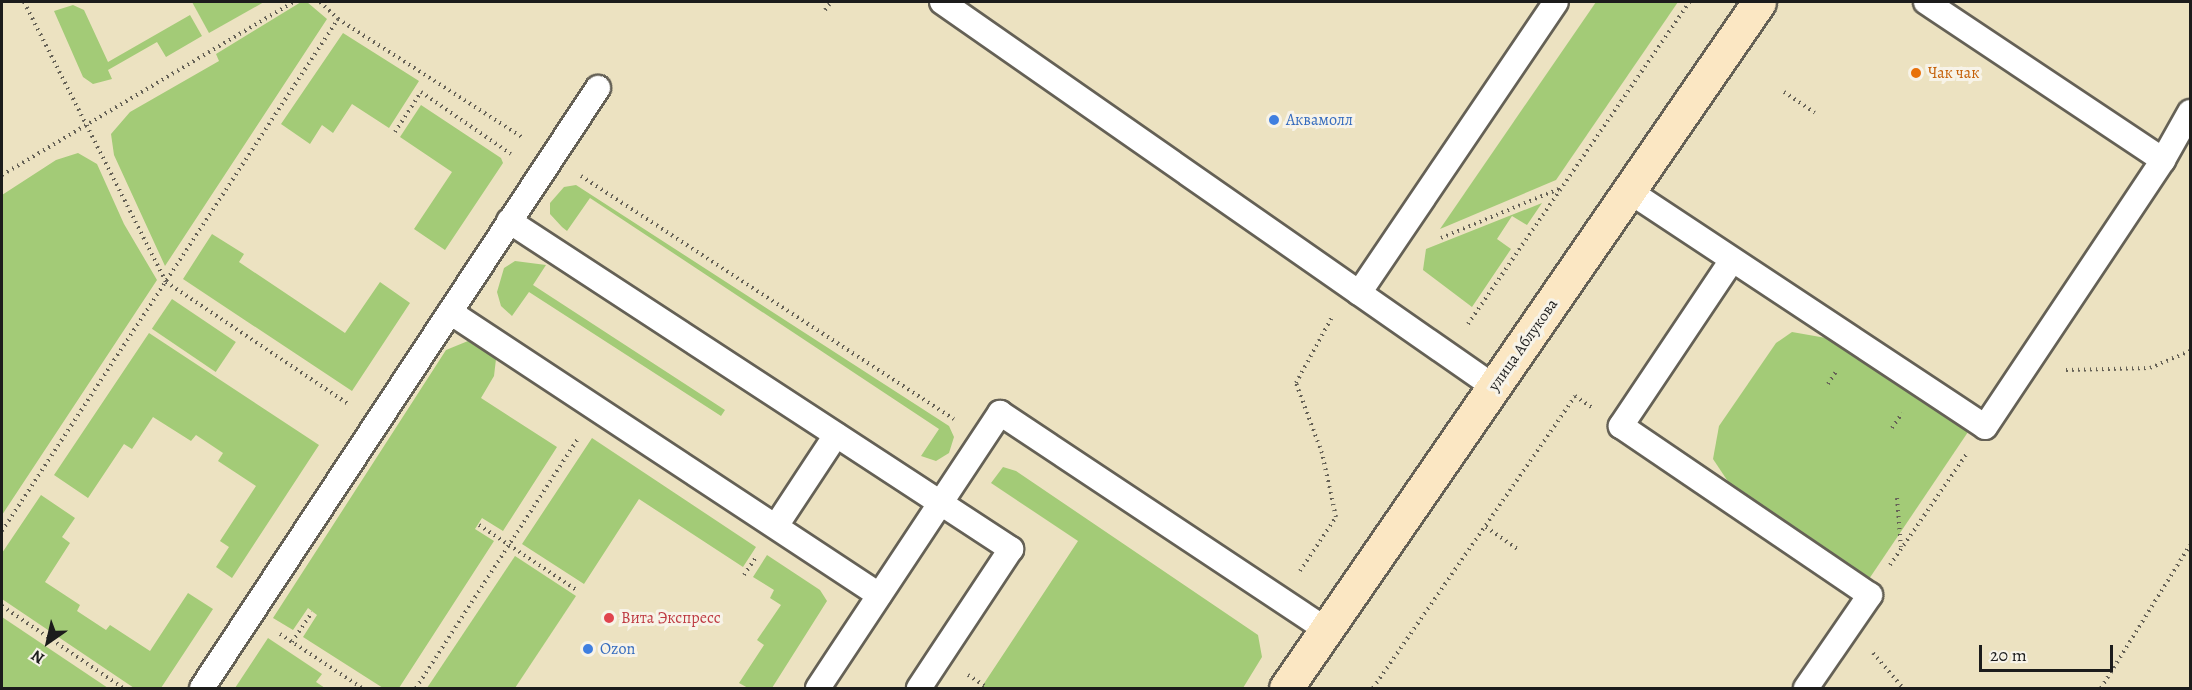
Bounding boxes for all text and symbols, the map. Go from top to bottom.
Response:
place label: Чак чак [1928,63,1979,83]
marker: Чак чак [1909,66,1923,80]
place label: Аквамолл [1286,110,1353,130]
marker: Аквамолл [1267,113,1281,127]
street label: улица Аблукова [1484,295,1562,395]
place label: Вита Экспресс [621,608,721,628]
marker: Вита Экспресс [602,611,616,625]
north arrow [18,612,78,672]
scale bar [1982,633,2116,671]
place label: Ozon [600,639,635,659]
marker: Ozon [581,642,595,656]
text: 20 m [1990,643,2027,667]
text: N [27,645,49,669]

